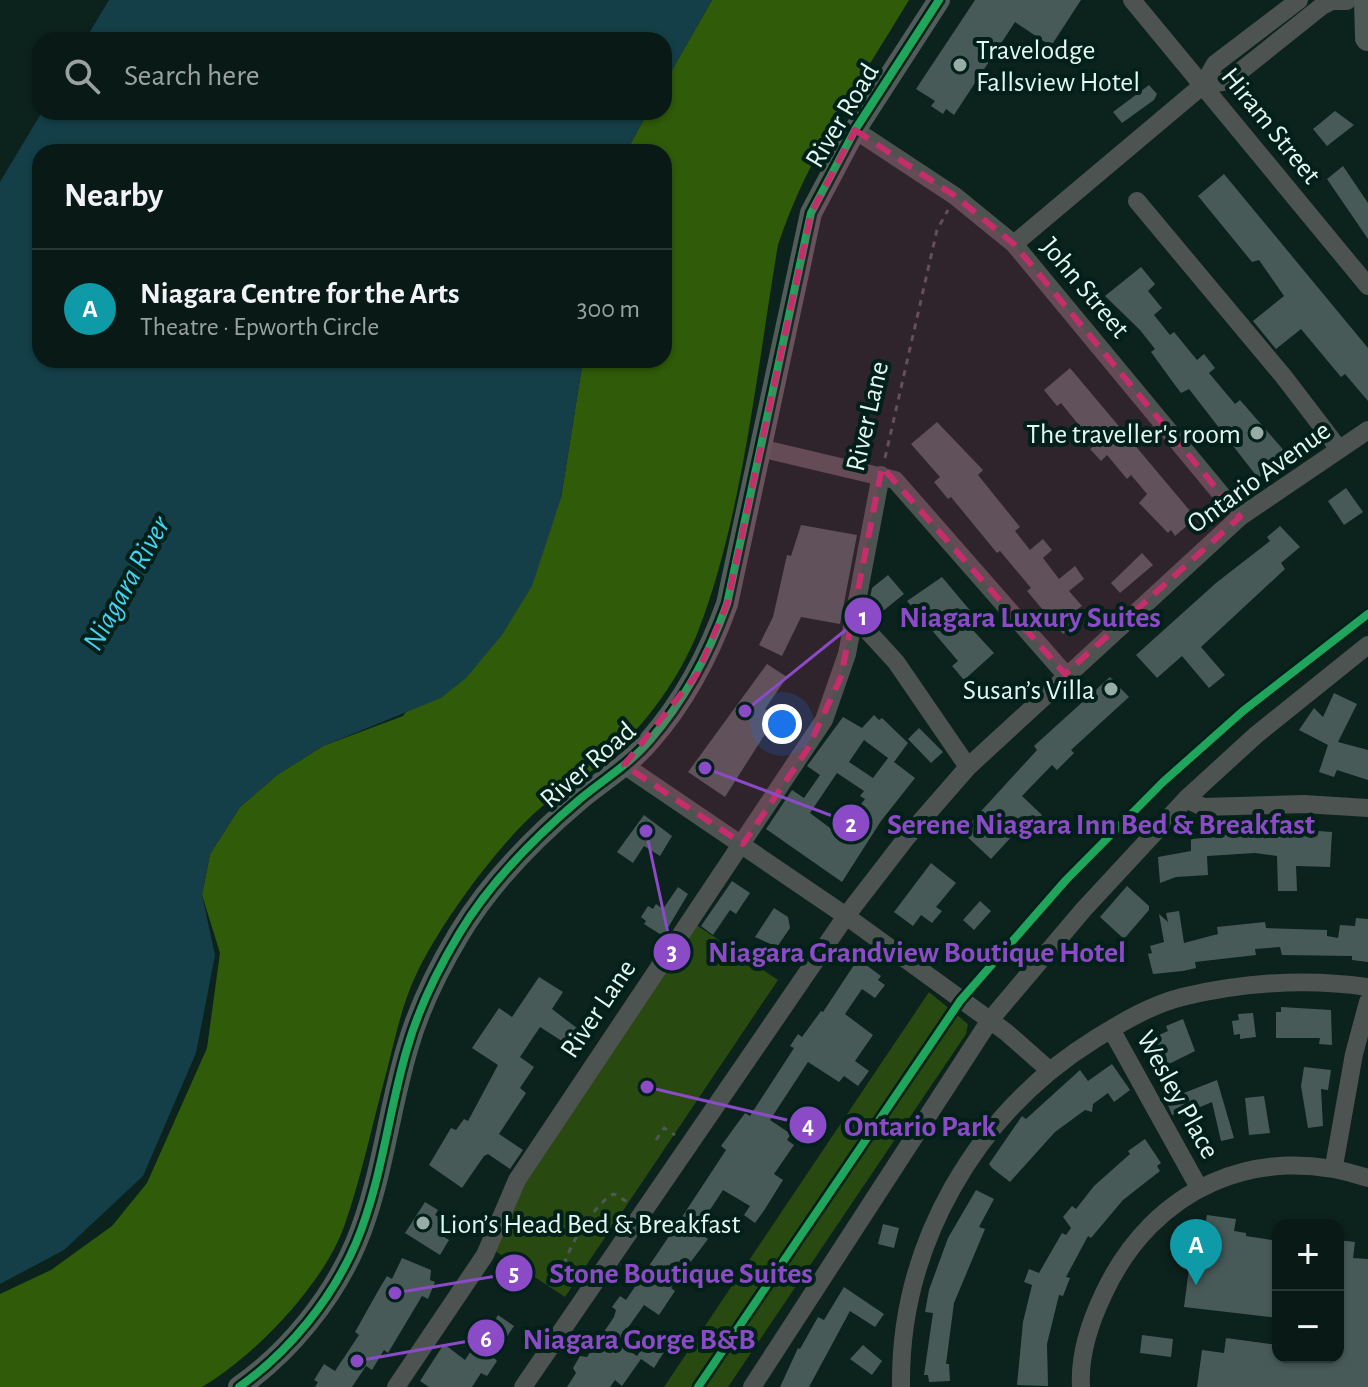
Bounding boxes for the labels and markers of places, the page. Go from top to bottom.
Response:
place label: Travelodge Fallsview Hotel [976,37,1140,97]
marker: Travelodge Fallsview Hotel [951,56,969,74]
place label: The traveller's room [1026,421,1241,449]
marker: The traveller's room [1248,424,1266,442]
callout: Niagara Luxury Suites [843,589,1177,643]
place label: Susan’s Villa [963,677,1095,705]
marker: Susan’s Villa [1102,680,1120,698]
callout: Serene Niagara Inn Bed & Breakfast [831,796,1331,850]
callout: Niagara Grandview Boutique Hotel [652,925,1142,979]
callout: Ontario Park [788,1098,1012,1152]
place label: Lion’s Head Bed & Breakfast [439,1211,740,1239]
marker: Lion’s Head Bed & Breakfast [414,1214,432,1232]
pin: A [1170,1219,1222,1285]
callout: Stone Boutique Suites [494,1246,829,1300]
callout: Niagara Gorge B&B [466,1311,771,1365]

